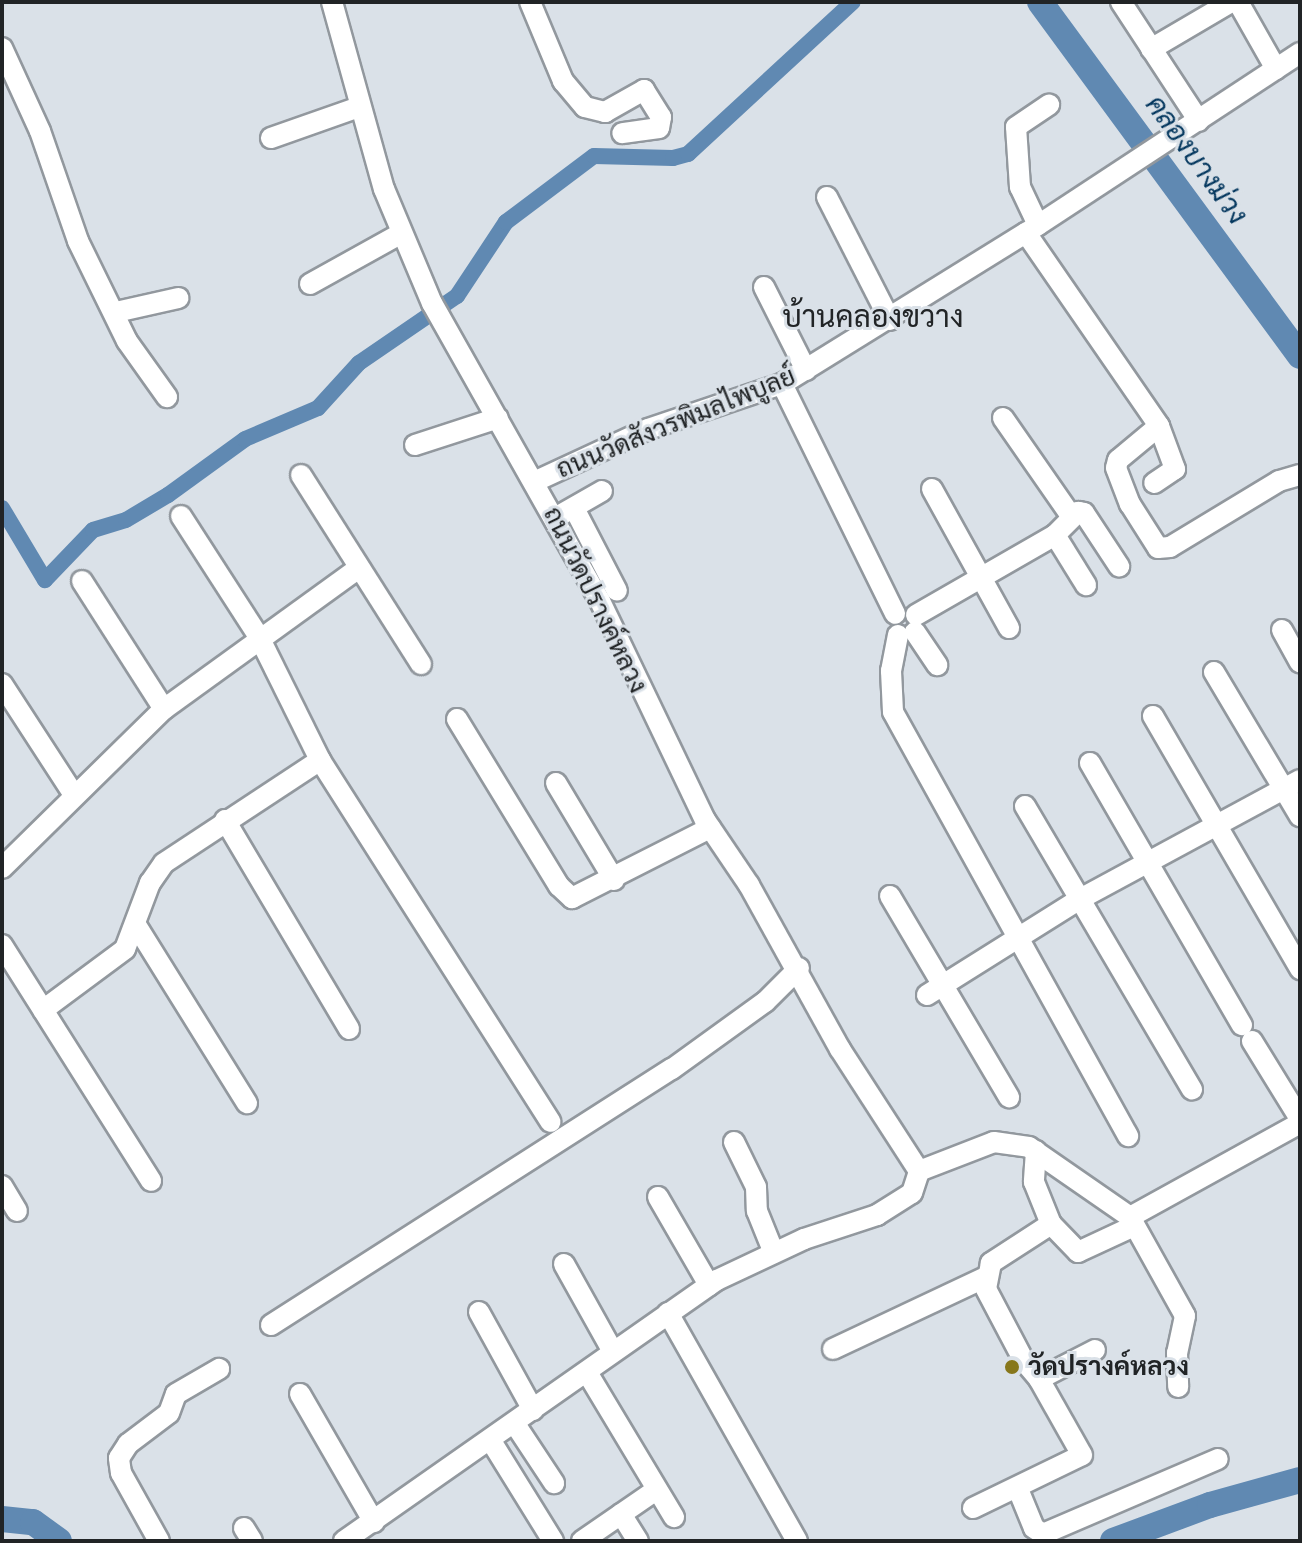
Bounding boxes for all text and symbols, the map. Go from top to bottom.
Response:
water label: คลองบางม่วง [1138,89,1254,231]
district label: บ้านคลองขวาง [782,299,964,335]
street label: ถนนวัดสังวรพิมลไพบูลย์ [552,361,800,485]
street label: ถนนวัดปรางค์หลวง [536,502,654,698]
place label: วัดปรางค์หลวง [1028,1351,1189,1383]
marker: วัดปรางค์หลวง [1003,1358,1021,1376]

